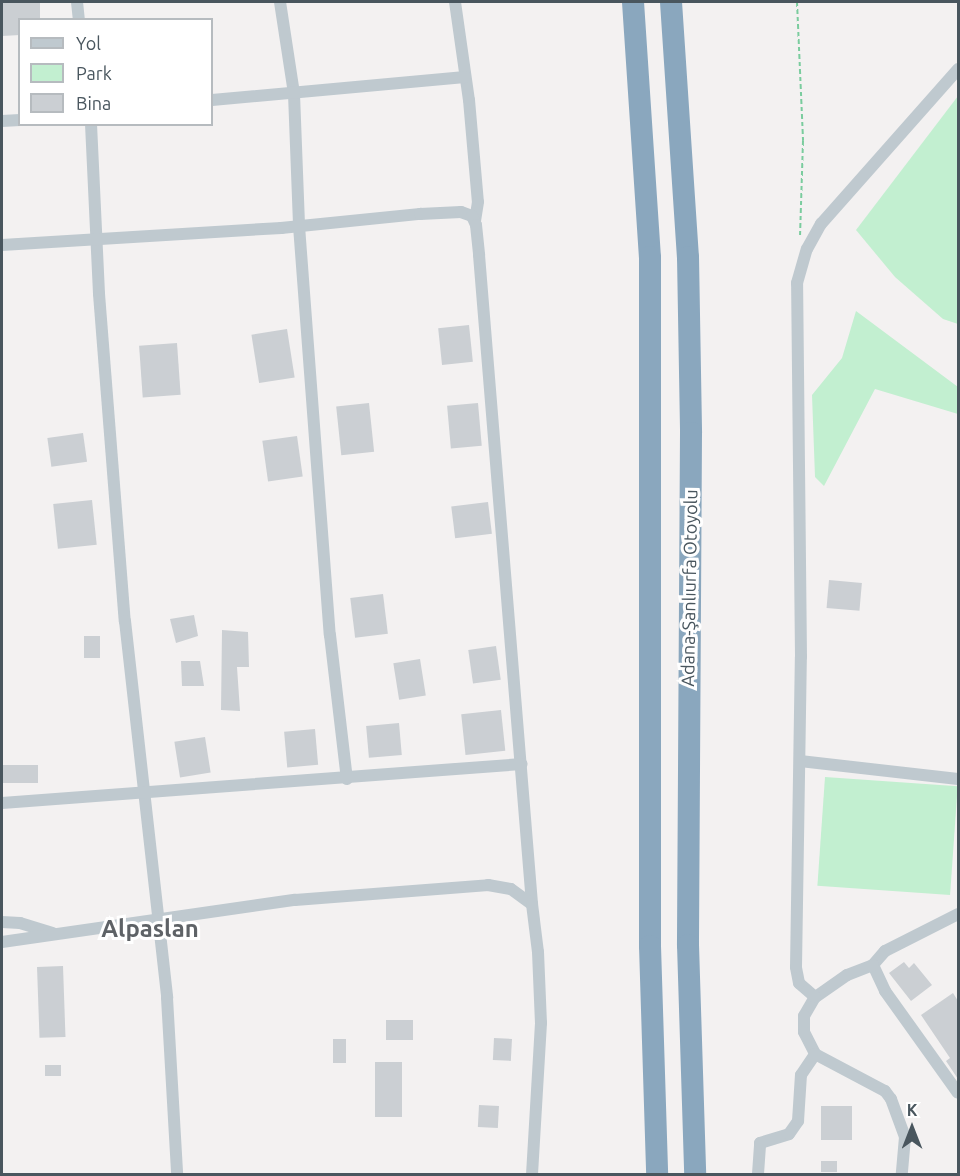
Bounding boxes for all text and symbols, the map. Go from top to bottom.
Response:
legend [18,18,213,126]
text: Yol [76,33,101,53]
text: Park [76,63,112,83]
text: Bina [76,93,111,113]
street label: Adana-Şanlıurfa Otoyolu [676,489,702,687]
district label: Alpaslan [101,915,199,943]
north arrow [882,1098,942,1158]
text: K [907,1101,917,1119]

